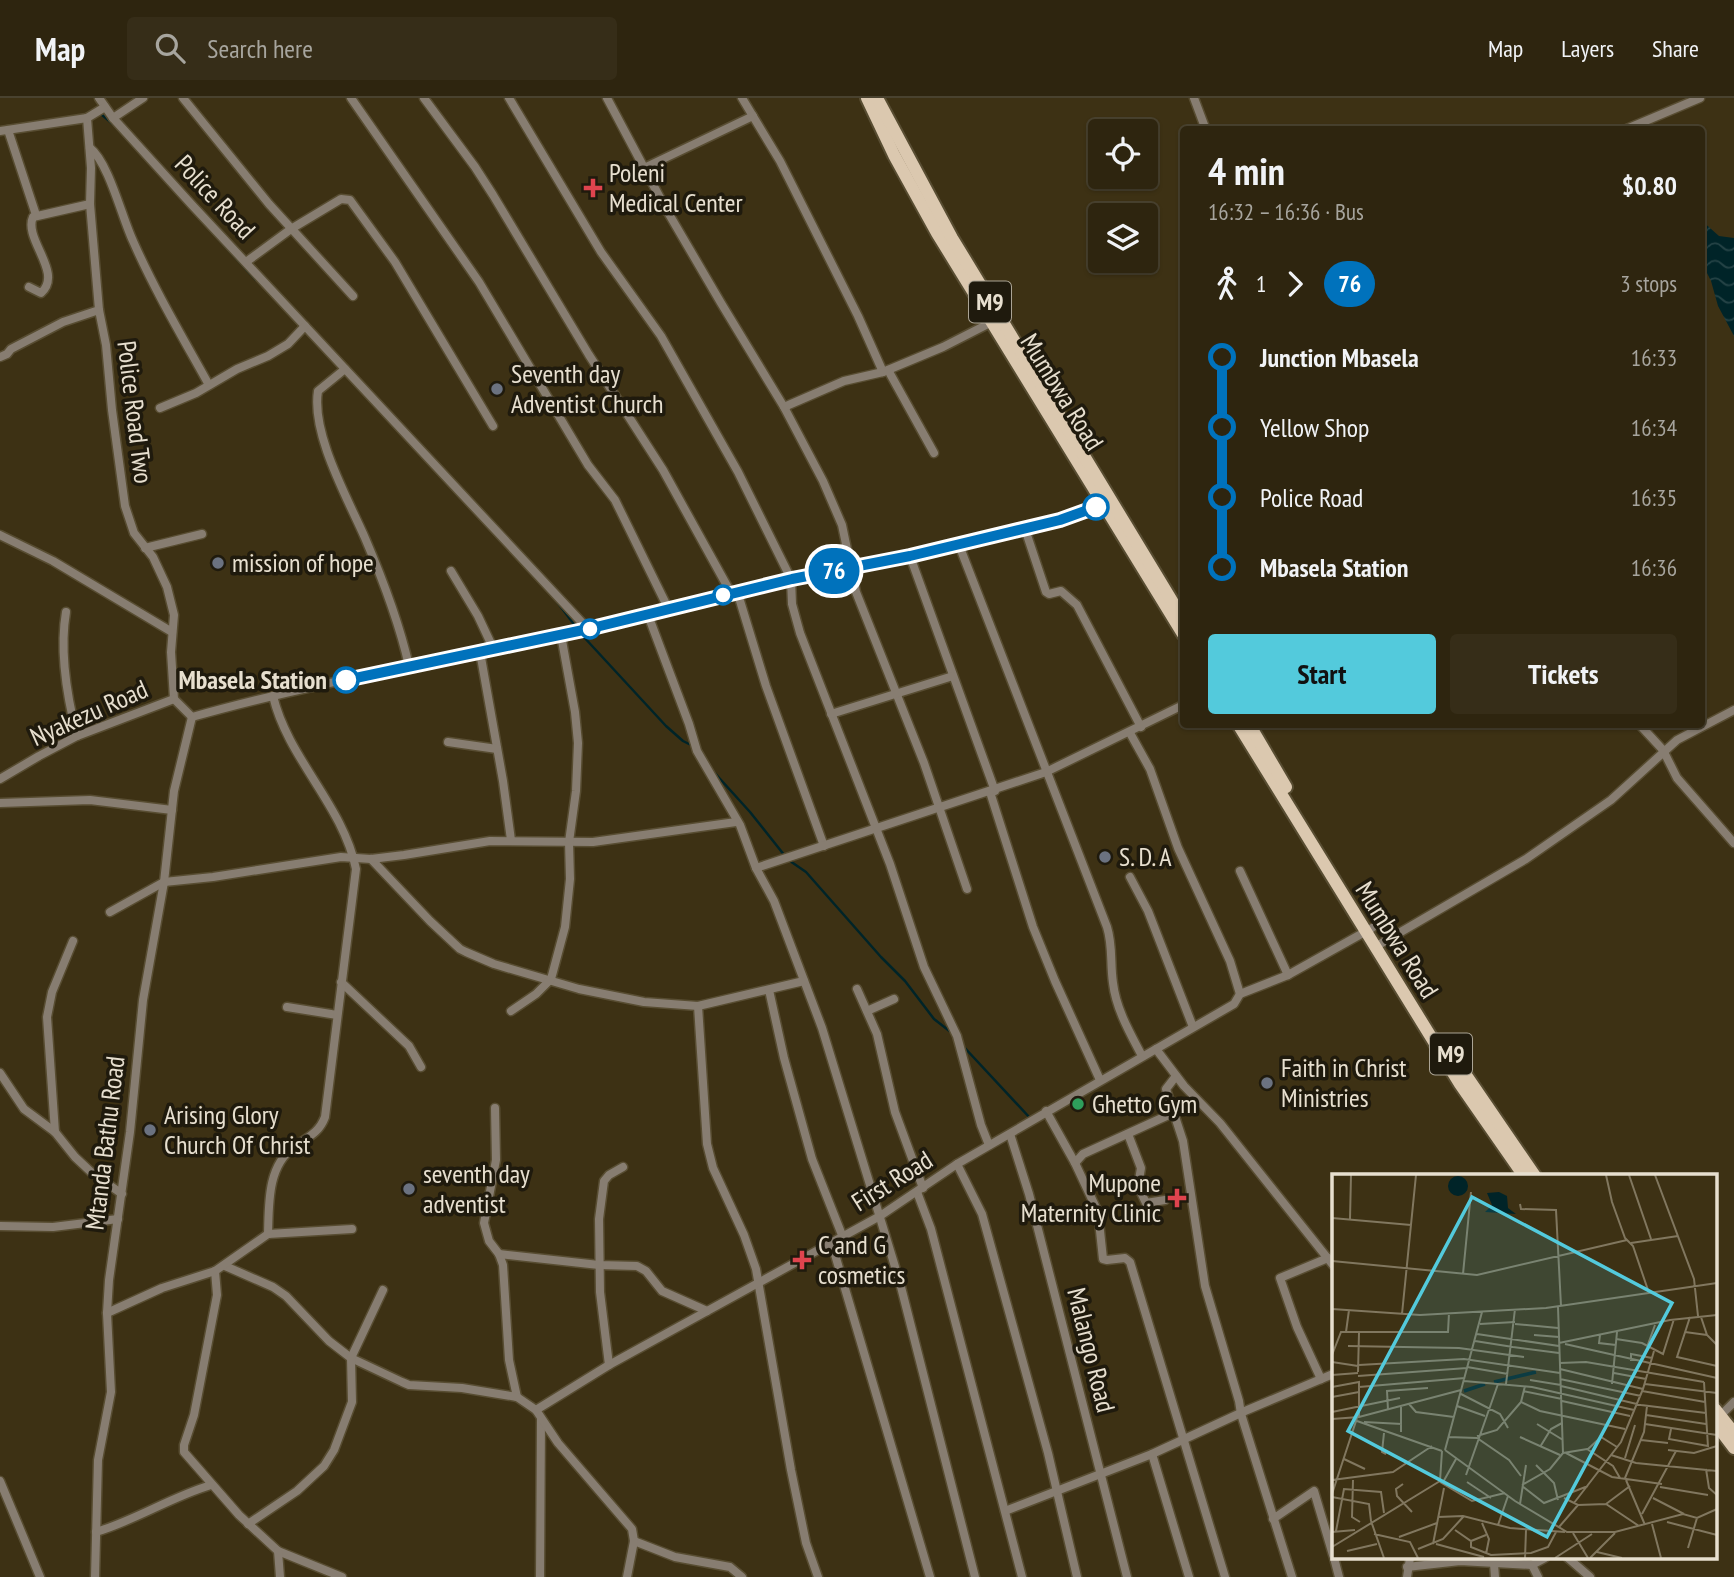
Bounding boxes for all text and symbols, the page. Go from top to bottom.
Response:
search box [127,17,617,80]
text: Map [35,27,85,70]
icon: search [151,29,189,67]
text: Search here [207,32,313,65]
text: Map [1488,33,1523,64]
text: Layers [1561,33,1614,64]
text: Share [1652,33,1699,64]
map controls [1088,119,1158,273]
button: locate [1088,119,1158,189]
text: 4 min [1208,146,1285,195]
street label: Police Road [168,148,263,246]
place label: Poleni Medical Center [609,156,743,219]
text: $0.80 [1622,169,1677,202]
marker: Poleni Medical Center [583,178,603,198]
text: 16:32 – 16:36 · Bus [1208,197,1364,226]
button: layers [1088,203,1158,273]
icon: walk [1208,265,1246,303]
icon: forward [1276,265,1314,303]
text: 76 [1338,268,1361,299]
text: 1 [1256,269,1266,298]
text: 3 stops [1620,269,1677,298]
road number: M9 [969,282,1011,322]
street label: Mumbwa Road [1014,327,1111,456]
street label: Police Road Two [110,339,161,485]
text: Junction Mbasela [1260,341,1419,374]
text: 16:33 [1631,343,1677,372]
place label: Seventh day Adventist Church [511,357,664,420]
marker: Seventh day Adventist Church [489,381,505,397]
text: Yellow Shop [1260,411,1369,444]
text: 16:34 [1631,413,1677,442]
text: Police Road [1260,481,1363,514]
text: 16:35 [1631,483,1677,512]
unlabelled marker [1083,494,1109,520]
place label: mission of hope [232,546,374,579]
line badge: 76 [802,548,866,594]
text: Mbasela Station [1260,551,1409,584]
text: 16:36 [1631,553,1677,582]
marker: mission of hope [210,555,226,571]
text: 76 [823,555,845,586]
unlabelled marker [713,585,733,605]
unlabelled marker [580,619,600,639]
button: Start [1208,634,1436,714]
button: Tickets [1450,634,1677,714]
place label: Mbasela Station [178,663,327,696]
marker: Mbasela Station [333,667,359,693]
street label: Nyakezu Road [25,672,153,753]
place label: S. D. A [1119,840,1172,873]
marker: S. D. A [1097,849,1113,865]
street label: Mumbwa Road [1349,875,1446,1004]
road number: M9 [1430,1034,1472,1074]
place label: Faith in Christ Ministries [1281,1051,1407,1114]
street label: Mtanda Bathu Road [77,1054,132,1232]
marker: Faith in Christ Ministries [1259,1075,1275,1091]
place label: Ghetto Gym [1092,1087,1197,1120]
marker: Ghetto Gym [1070,1096,1086,1112]
place label: Arising Glory Church Of Christ [164,1098,310,1161]
marker: Arising Glory Church Of Christ [142,1122,158,1138]
street label: First Road [845,1143,938,1218]
place label: seventh day adventist [423,1157,530,1220]
place label: Mupone Maternity Clinic [1021,1166,1161,1229]
inset map [1332,1174,1716,1560]
marker: seventh day adventist [401,1181,417,1197]
marker: Mupone Maternity Clinic [1167,1188,1187,1208]
place label: C and G cosmetics [818,1228,905,1291]
marker: C and G cosmetics [792,1250,812,1270]
street label: Malango Road [1060,1284,1123,1416]

